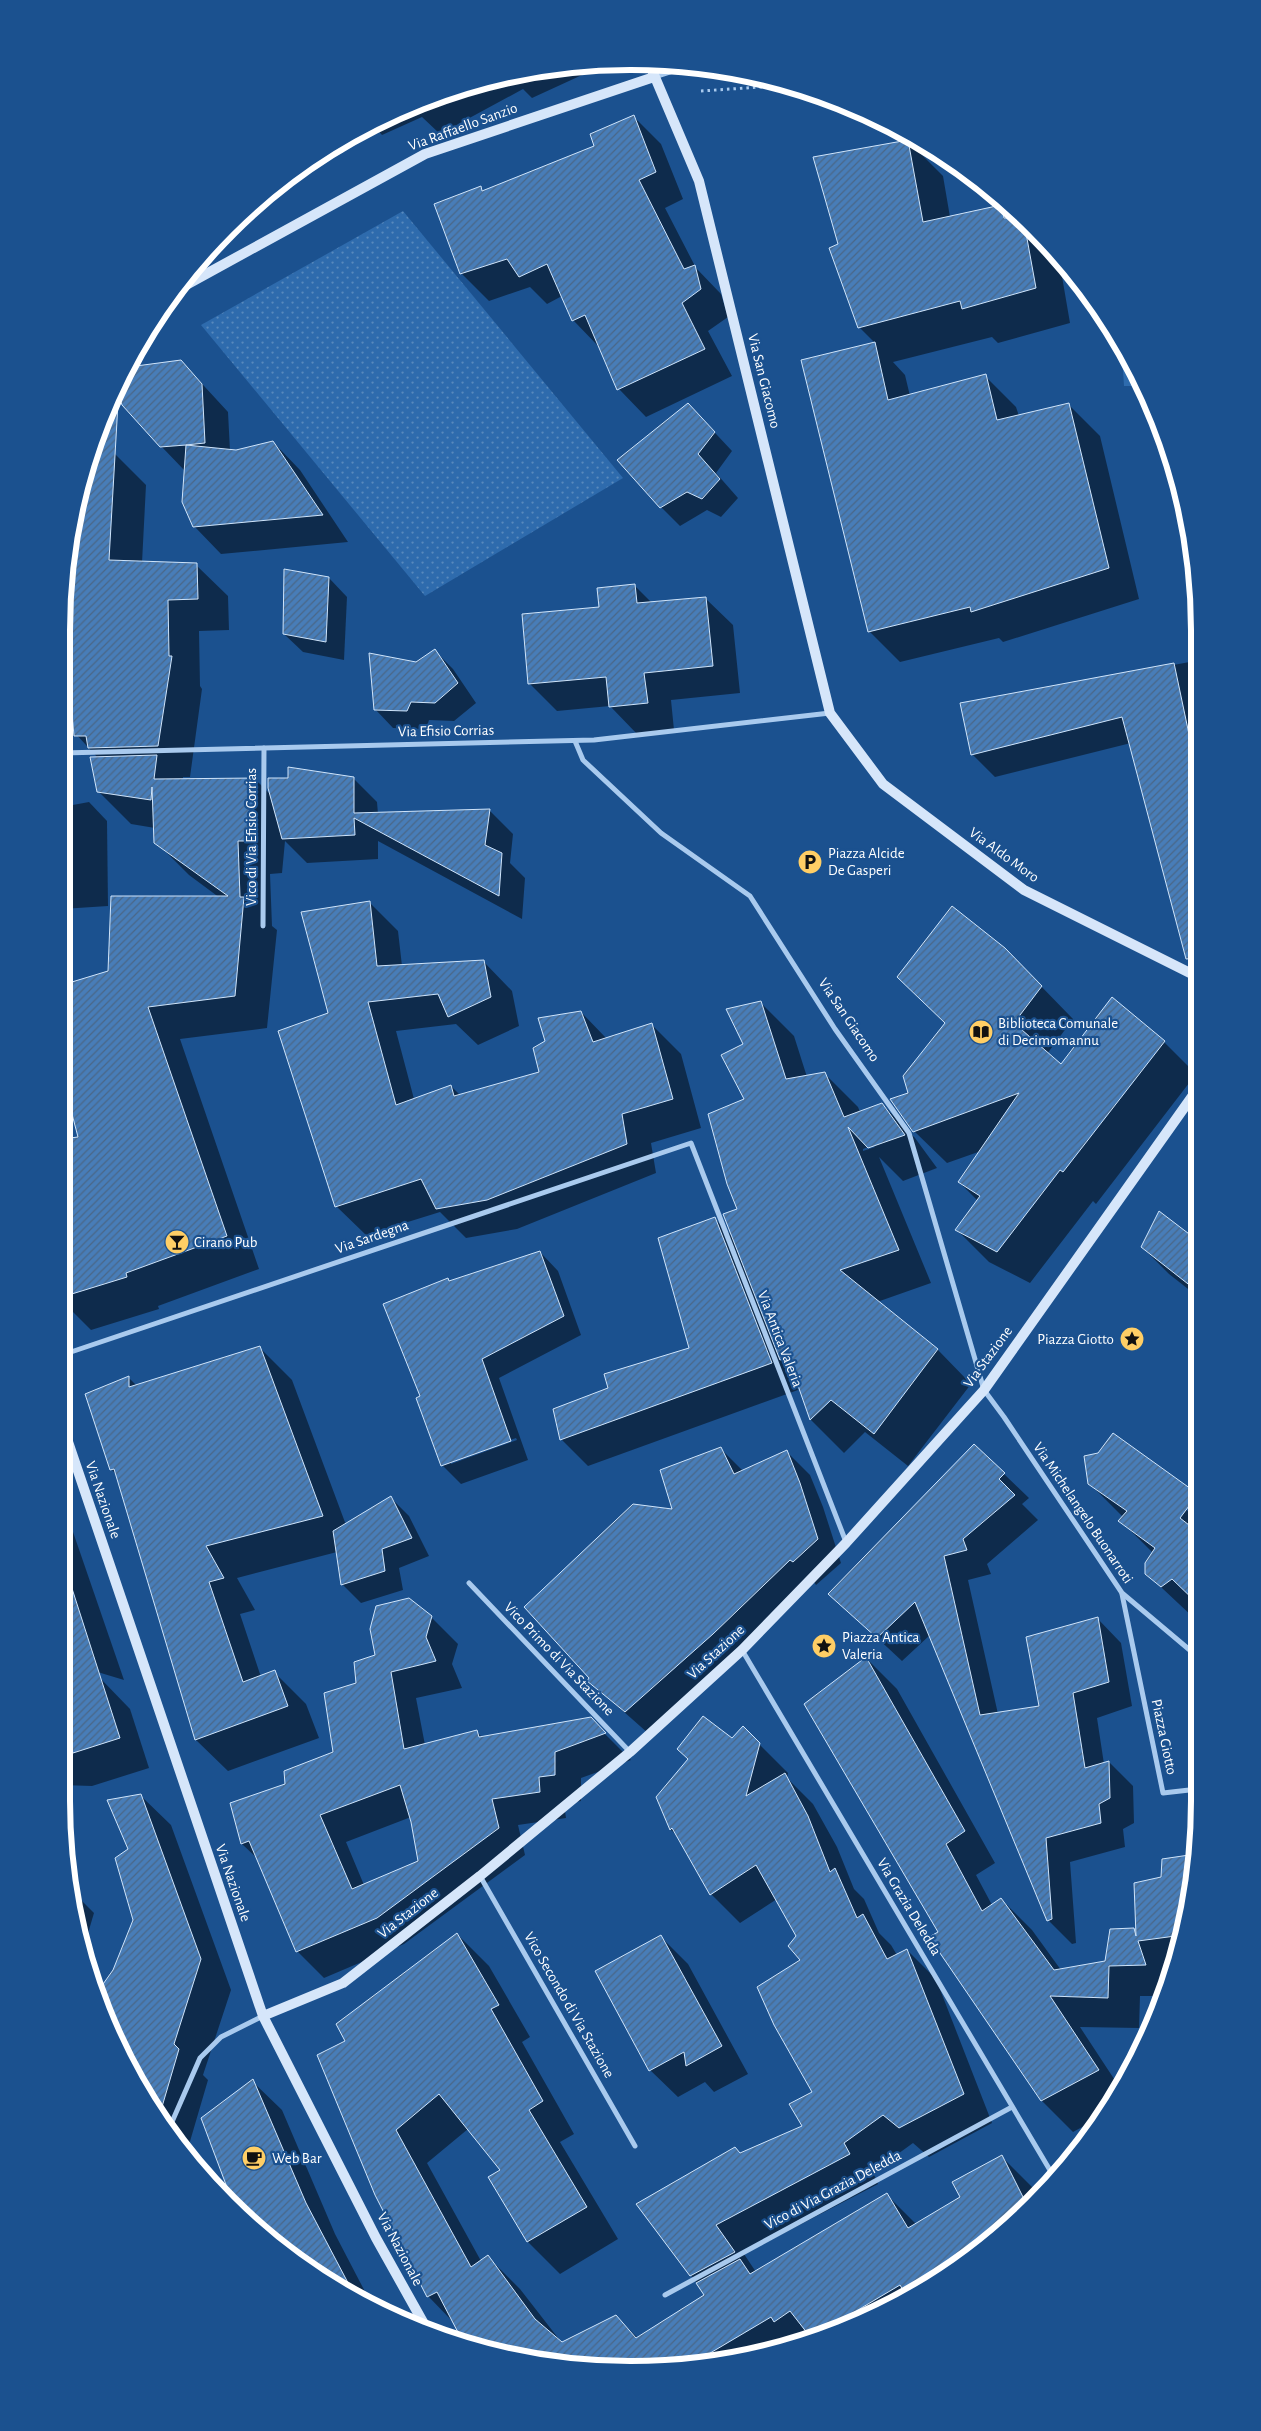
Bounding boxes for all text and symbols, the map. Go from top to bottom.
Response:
street label: Via Raffaello Sanzio [407,100,519,154]
street label: Via San Giacomo [745,332,783,430]
street label: Via Efisio Corrias [398,723,494,739]
street label: Vico di Via Efisio Corrias [244,768,259,906]
street label: Via Aldo Moro [966,825,1042,885]
place label: Piazza Alcide De Gasperi [828,846,905,878]
parking icon: Piazza Alcide De Gasperi [797,849,823,875]
street label: Via San Giacomo [816,976,882,1064]
place label: Biblioteca Comunale di Decimomannu [998,1016,1118,1048]
library icon: Biblioteca Comunale di Decimomannu [968,1019,994,1045]
street label: Via Sardegna [333,1217,411,1257]
bar icon: Cirano Pub [164,1229,190,1255]
place label: Cirano Pub [194,1235,258,1250]
street label: Via Antica Valeria [755,1289,805,1389]
street label: Via Stazione [961,1323,1015,1391]
place icon: Piazza Giotto [1119,1326,1145,1352]
place label: Piazza Giotto [1037,1332,1114,1347]
street label: Via Michelangelo Buonarroti [1030,1440,1136,1586]
street label: Via Nazionale [83,1459,123,1541]
street label: Vico Primo di Via Stazione [501,1599,617,1719]
street label: Via Stazione [685,1622,747,1682]
place label: Piazza Antica Valeria [842,1630,919,1662]
place icon: Piazza Antica Valeria [811,1633,837,1659]
street label: Piazza Giotto [1149,1698,1179,1776]
street label: Via Nazionale [213,1842,253,1924]
street label: Via Grazia Deledda [874,1856,944,1958]
street label: Via Stazione [375,1885,441,1941]
street label: Vico Secondo di Via Stazione [521,1930,617,2081]
cafe icon: Web Bar [241,2145,267,2171]
street label: Vico di Via Grazia Deledda [762,2148,904,2232]
place label: Web Bar [272,2151,322,2166]
street label: Via Nazionale [374,2210,426,2288]

